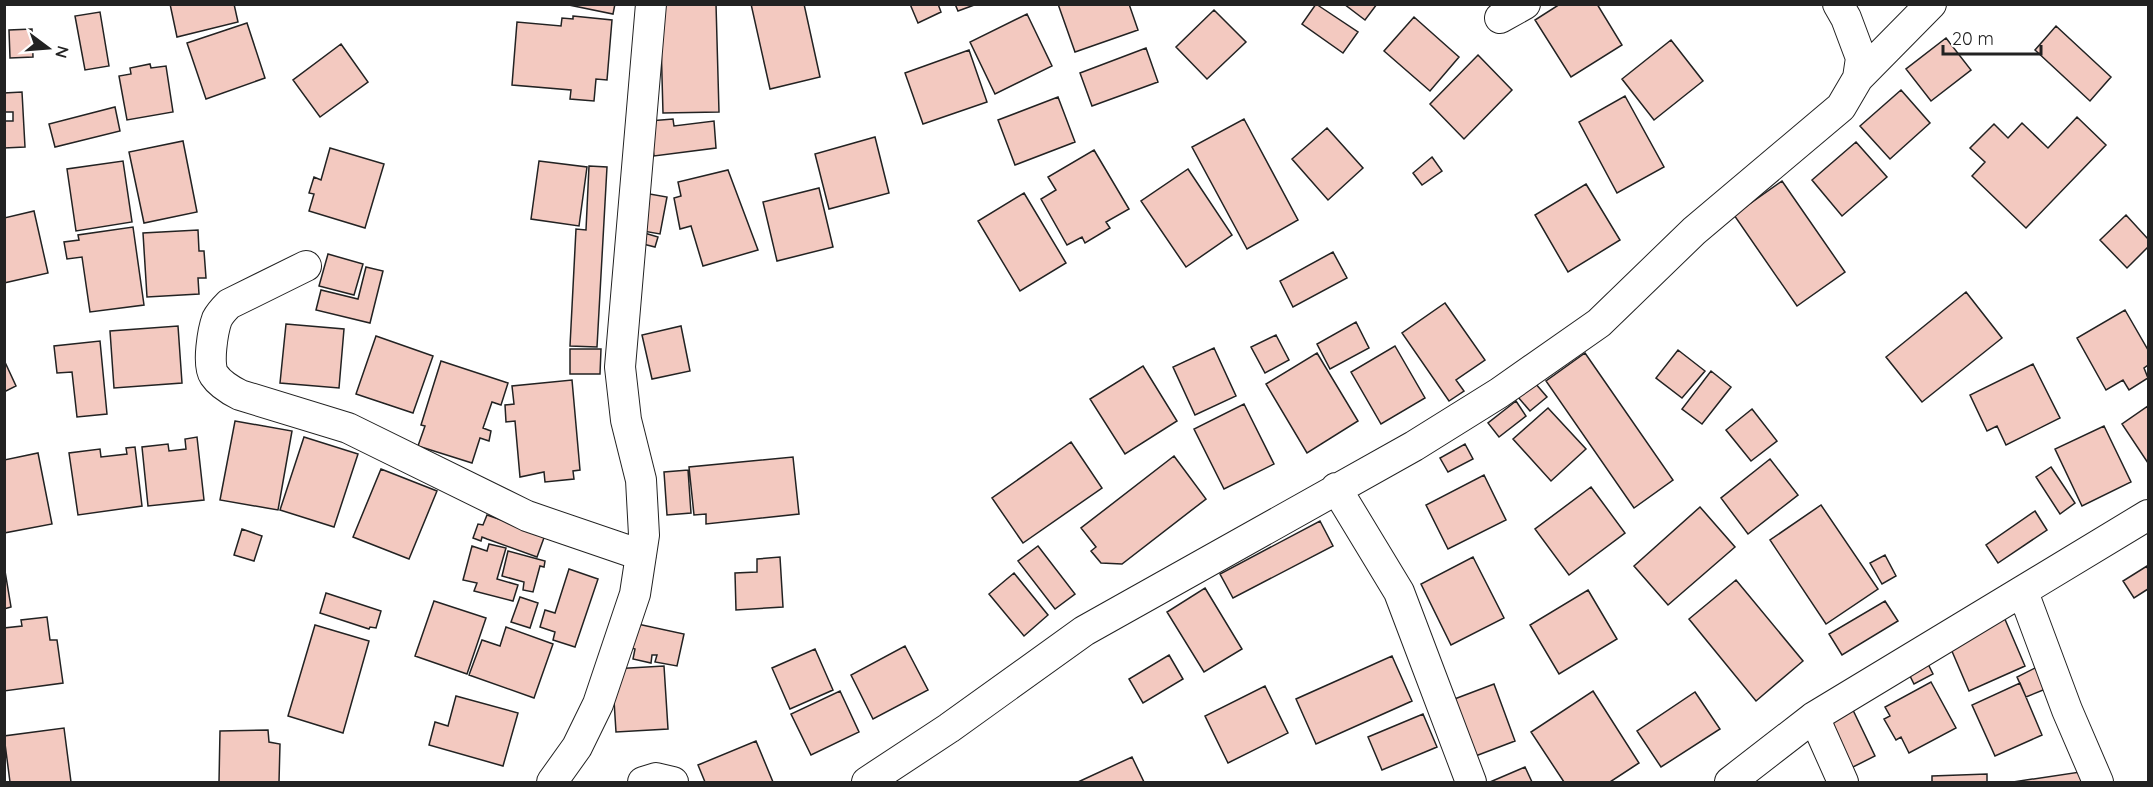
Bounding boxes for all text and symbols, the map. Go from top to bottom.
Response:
north arrow [18,18,78,78]
scale bar [1943,18,2040,56]
text: 20 m [1952,27,1994,50]
text: N [51,44,74,61]

